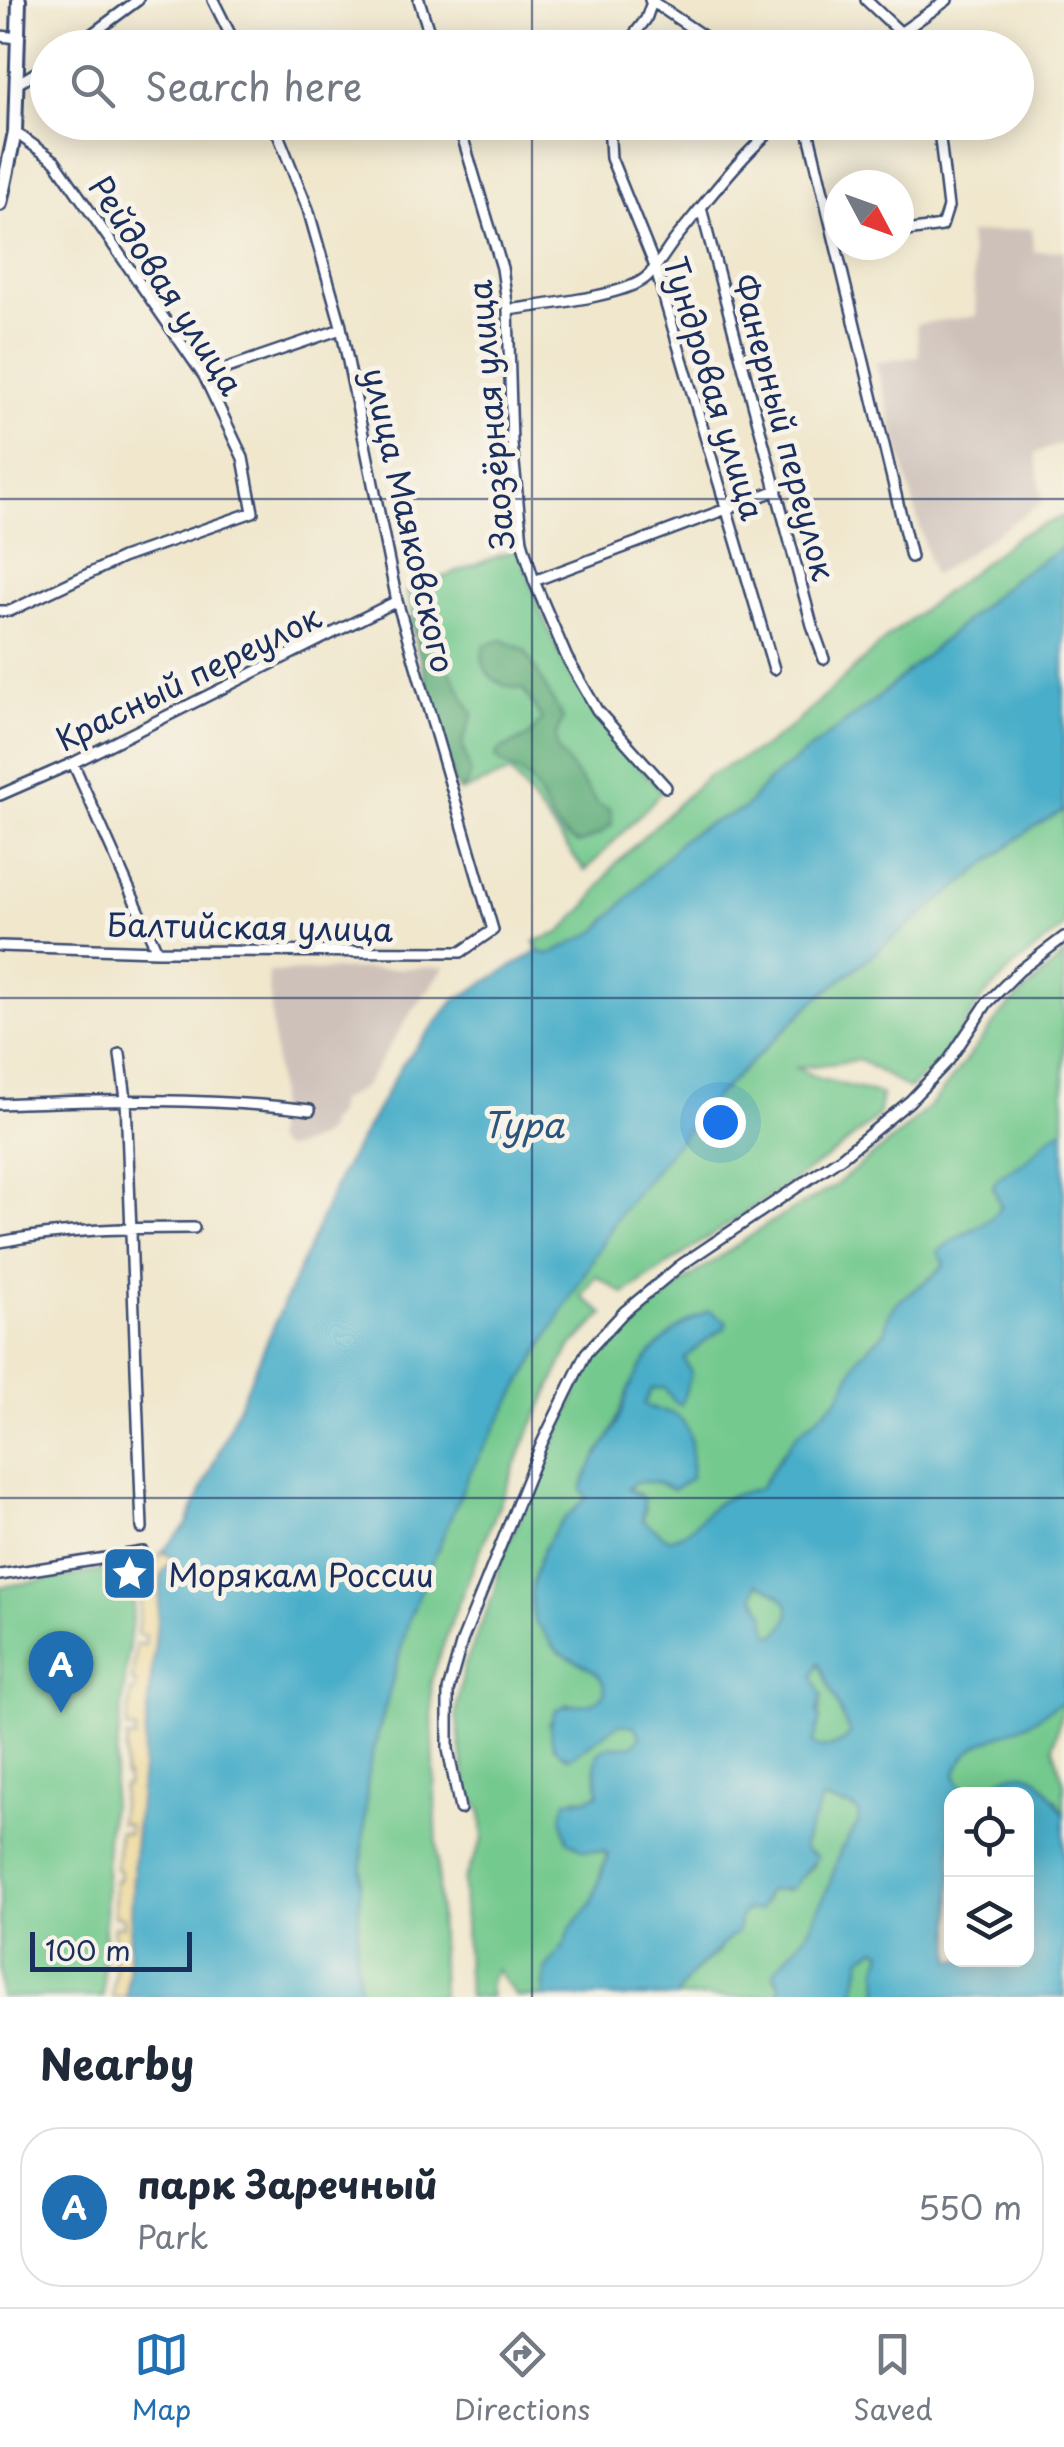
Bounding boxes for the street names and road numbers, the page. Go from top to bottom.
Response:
street label: Рейдовая улица [78,166,256,404]
street label: Тундровая улица [652,250,778,526]
street label: Фанерный переулок [721,269,849,585]
street label: Заозёрная улица [454,278,526,552]
street label: улица Маяковского [352,363,468,677]
street label: Красный переулок [47,592,329,762]
street label: Балтийская улица [106,900,394,952]

